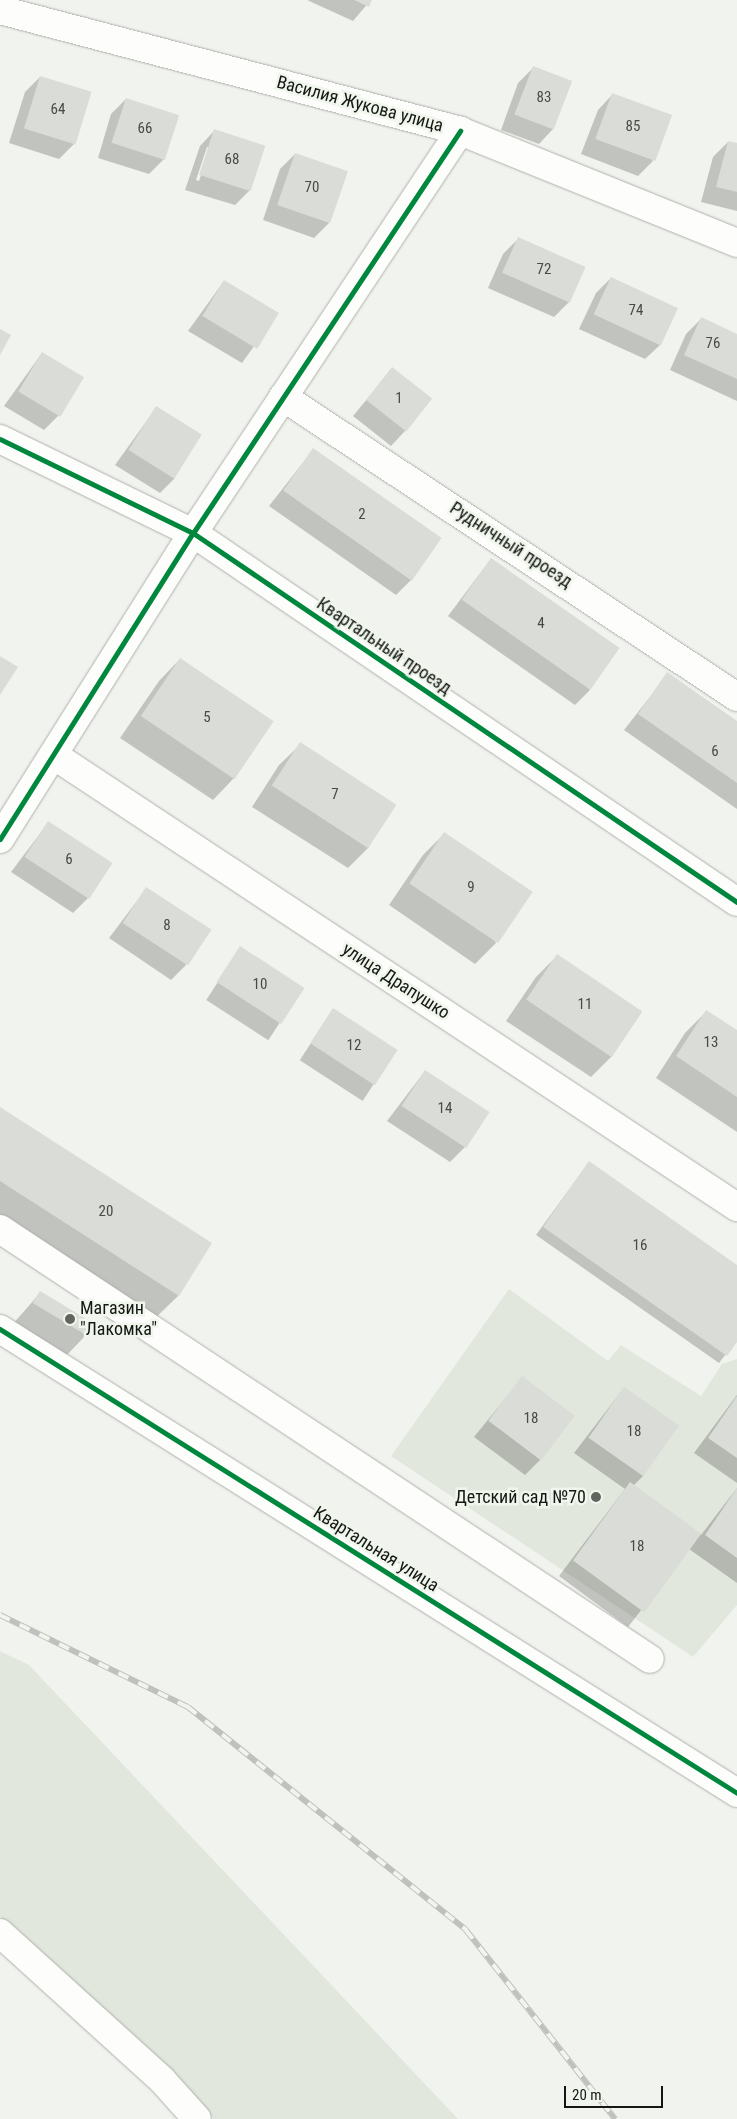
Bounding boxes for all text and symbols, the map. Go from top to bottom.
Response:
street label: Василия Жукова улица [274,71,446,137]
house number: 83 [537,89,551,107]
house number: 64 [51,101,65,119]
house number: 85 [626,118,640,136]
house number: 66 [138,120,152,138]
house number: 68 [225,151,239,169]
house number: 70 [305,179,319,197]
house number: 72 [537,261,551,279]
house number: 74 [629,302,643,320]
house number: 76 [706,335,720,353]
house number: 1 [395,390,403,408]
street label: Рудничный проезд [446,497,576,593]
house number: 2 [358,506,366,524]
street label: Квартальный проезд [313,593,455,699]
house number: 4 [537,615,545,633]
house number: 5 [203,709,211,727]
house number: 6 [711,743,719,761]
house number: 7 [331,786,339,804]
house number: 6 [65,851,73,869]
house number: 9 [467,879,475,897]
house number: 8 [163,917,171,935]
street label: улица Драпушко [338,938,454,1024]
house number: 10 [253,976,267,994]
house number: 11 [578,996,592,1014]
house number: 13 [704,1034,718,1052]
house number: 12 [347,1037,361,1055]
house number: 14 [438,1100,452,1118]
house number: 20 [99,1203,113,1221]
house number: 16 [633,1237,647,1255]
place label: Магазин "Лакомка" [80,1298,157,1340]
marker: Магазин "Лакомка" [64,1313,76,1325]
house number: 18 [524,1410,538,1428]
house number: 18 [627,1423,641,1441]
place label: Детский сад №70 [455,1486,586,1508]
marker: Детский сад №70 [590,1491,602,1503]
street label: Квартальная улица [309,1502,443,1596]
house number: 18 [630,1538,644,1556]
scale bar [567,2076,666,2108]
text: 20 m [572,2086,602,2104]

